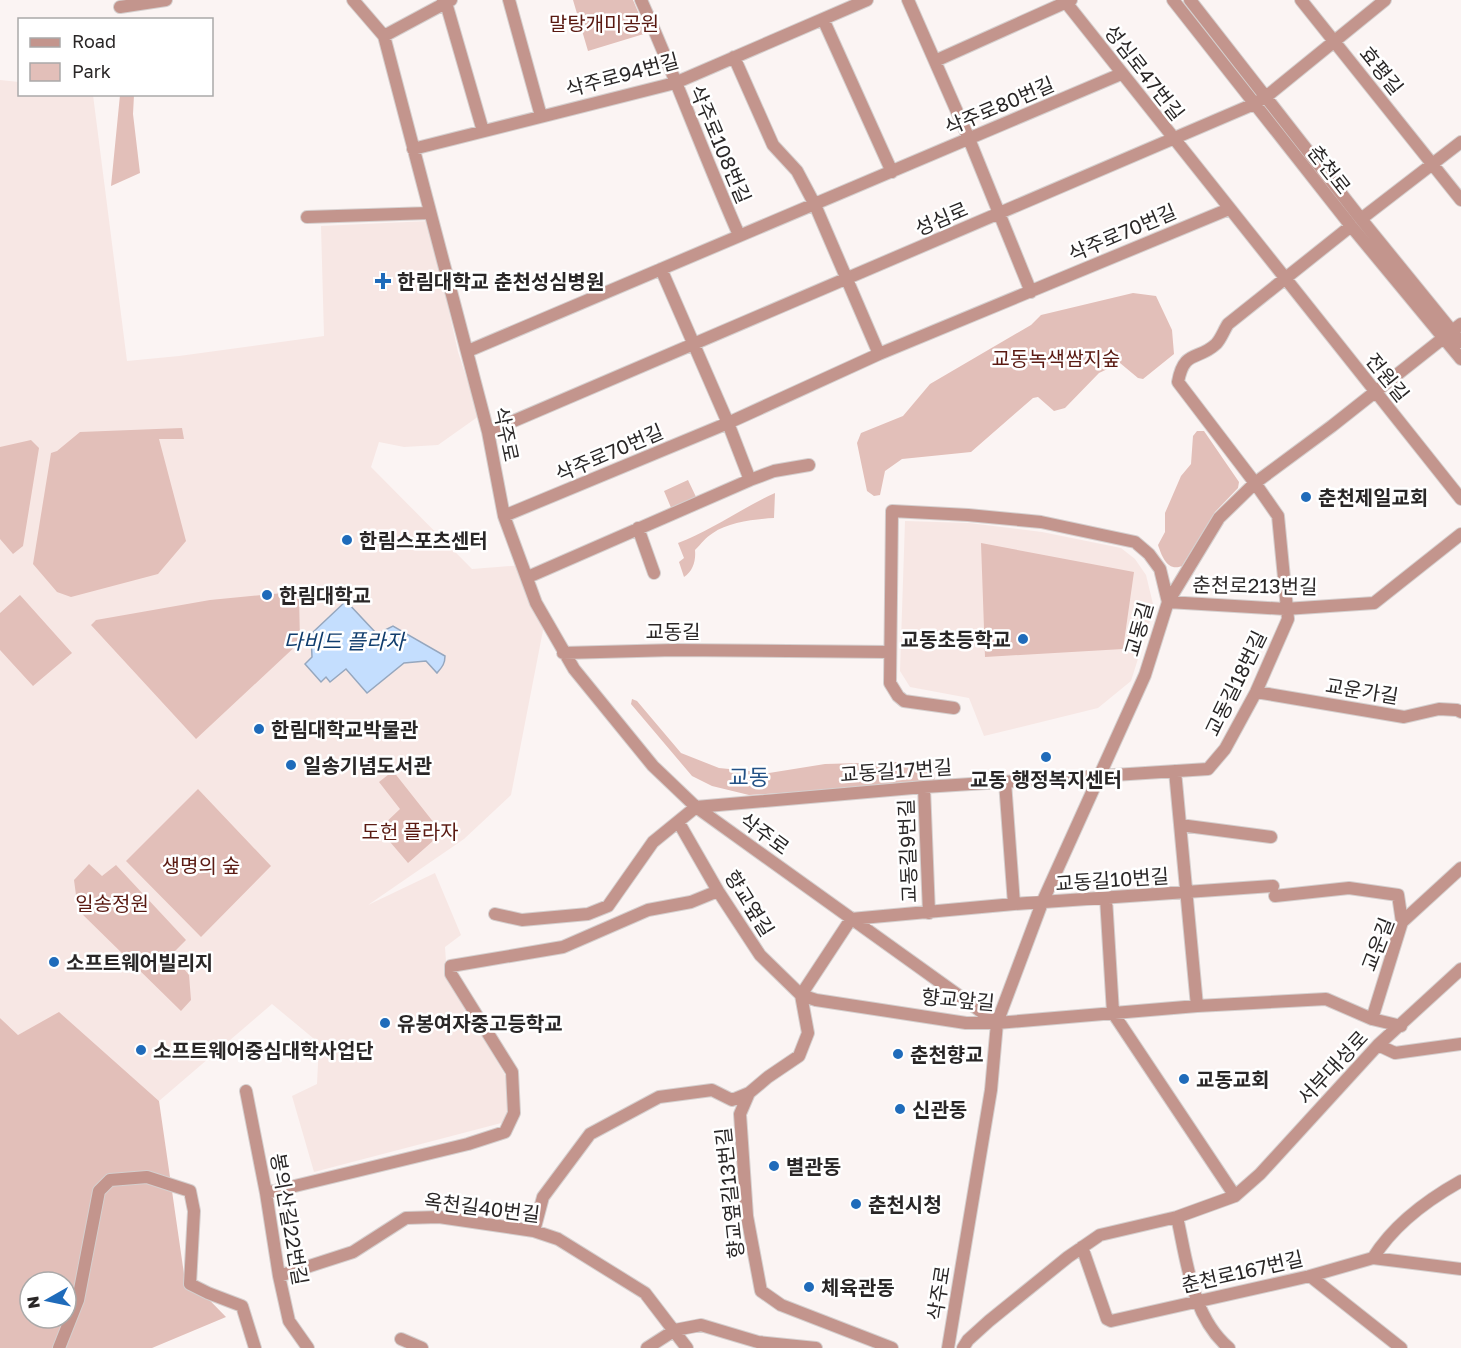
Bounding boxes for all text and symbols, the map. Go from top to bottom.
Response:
park label: 말탕개미공원 [549,11,659,35]
legend [18,18,213,96]
street label: 성심로47번길 [1100,19,1190,125]
text: Road [72,30,116,52]
street label: 효평길 [1355,41,1409,99]
street label: 삭주로94번길 [563,47,681,101]
text: Park [72,60,111,82]
street label: 삭주로80번길 [941,71,1057,139]
street label: 삭주로108번길 [685,81,757,207]
street label: 춘천로 [1304,140,1356,198]
street label: 성심로 [911,196,971,240]
street label: 삭주로70번길 [1064,198,1180,266]
place label: 한림대학교 춘천성심병원 [397,269,604,293]
marker: 한림대학교 춘천성심병원 [374,272,392,290]
park label: 교동녹색쌈지숲 [992,346,1120,370]
street label: 전원길 [1361,348,1415,406]
street label: 삭주로 [490,405,524,463]
street label: 삭주로70번길 [551,418,667,486]
place label: 춘천제일교회 [1318,485,1428,509]
marker: 춘천제일교회 [1299,490,1313,504]
place label: 한림스포츠센터 [359,528,488,552]
marker: 한림스포츠센터 [340,533,354,547]
street label: 춘천로213번길 [1192,572,1318,598]
place label: 한림대학교 [279,583,371,607]
marker: 한림대학교 [260,588,274,602]
street label: 교동길 [1119,599,1157,659]
street label: 교동길 [645,619,701,643]
place label: 교동초등학교 [901,627,1011,651]
street label: 교동길18번길 [1199,627,1271,739]
water label: 다비드 플라자 [283,628,407,654]
marker: 교동초등학교 [1016,632,1030,646]
street label: 교운가길 [1324,672,1400,708]
place label: 한림대학교박물관 [271,717,419,741]
marker: 한림대학교박물관 [252,722,266,736]
marker: 교동 행정복지센터 [1039,750,1053,764]
place label: 일송기념도서관 [303,753,432,777]
street label: 교동길17번길 [839,754,953,786]
marker: 일송기념도서관 [284,758,298,772]
district label: 교동 [729,763,769,790]
place label: 교동 행정복지센터 [970,767,1122,791]
street label: 교동길9번길 [893,799,921,903]
street label: 삭주로 [736,807,794,859]
park label: 도헌 플라자 [362,819,459,843]
park label: 생명의 숲 [162,853,240,877]
street label: 교동길10번길 [1054,863,1170,895]
street label: 향교옆길 [720,865,780,941]
park label: 일송정원 [75,891,149,915]
street label: 교운길 [1356,914,1398,974]
place label: 소프트웨어빌리지 [66,950,213,974]
marker: 소프트웨어빌리지 [47,955,61,969]
street label: 향교앞길 [920,984,996,1014]
place label: 유봉여자중고등학교 [397,1011,563,1035]
marker: 유봉여자중고등학교 [378,1016,392,1030]
street label: 서부대성로 [1292,1025,1372,1109]
place label: 소프트웨어중심대학사업단 [153,1038,374,1062]
place label: 춘천향교 [910,1042,984,1066]
marker: 소프트웨어중심대학사업단 [134,1043,148,1057]
marker: 춘천향교 [891,1047,905,1061]
place label: 교동교회 [1196,1067,1270,1091]
marker: 교동교회 [1177,1072,1191,1086]
place label: 신관동 [912,1097,967,1121]
marker: 신관동 [893,1102,907,1116]
street label: 향교옆길13번길 [710,1126,748,1260]
street label: 봉의산길22번길 [267,1151,313,1287]
place label: 별관동 [786,1154,841,1178]
marker: 별관동 [767,1159,781,1173]
street label: 옥천길40번길 [423,1188,541,1226]
place label: 춘천시청 [868,1192,942,1216]
marker: 춘천시청 [849,1197,863,1211]
street label: 춘천로167번길 [1179,1245,1305,1297]
street label: 삭주로 [922,1264,954,1322]
north arrow [18,1270,78,1330]
place label: 체육관동 [821,1275,895,1299]
marker: 체육관동 [802,1280,816,1294]
text: N [22,1295,44,1310]

